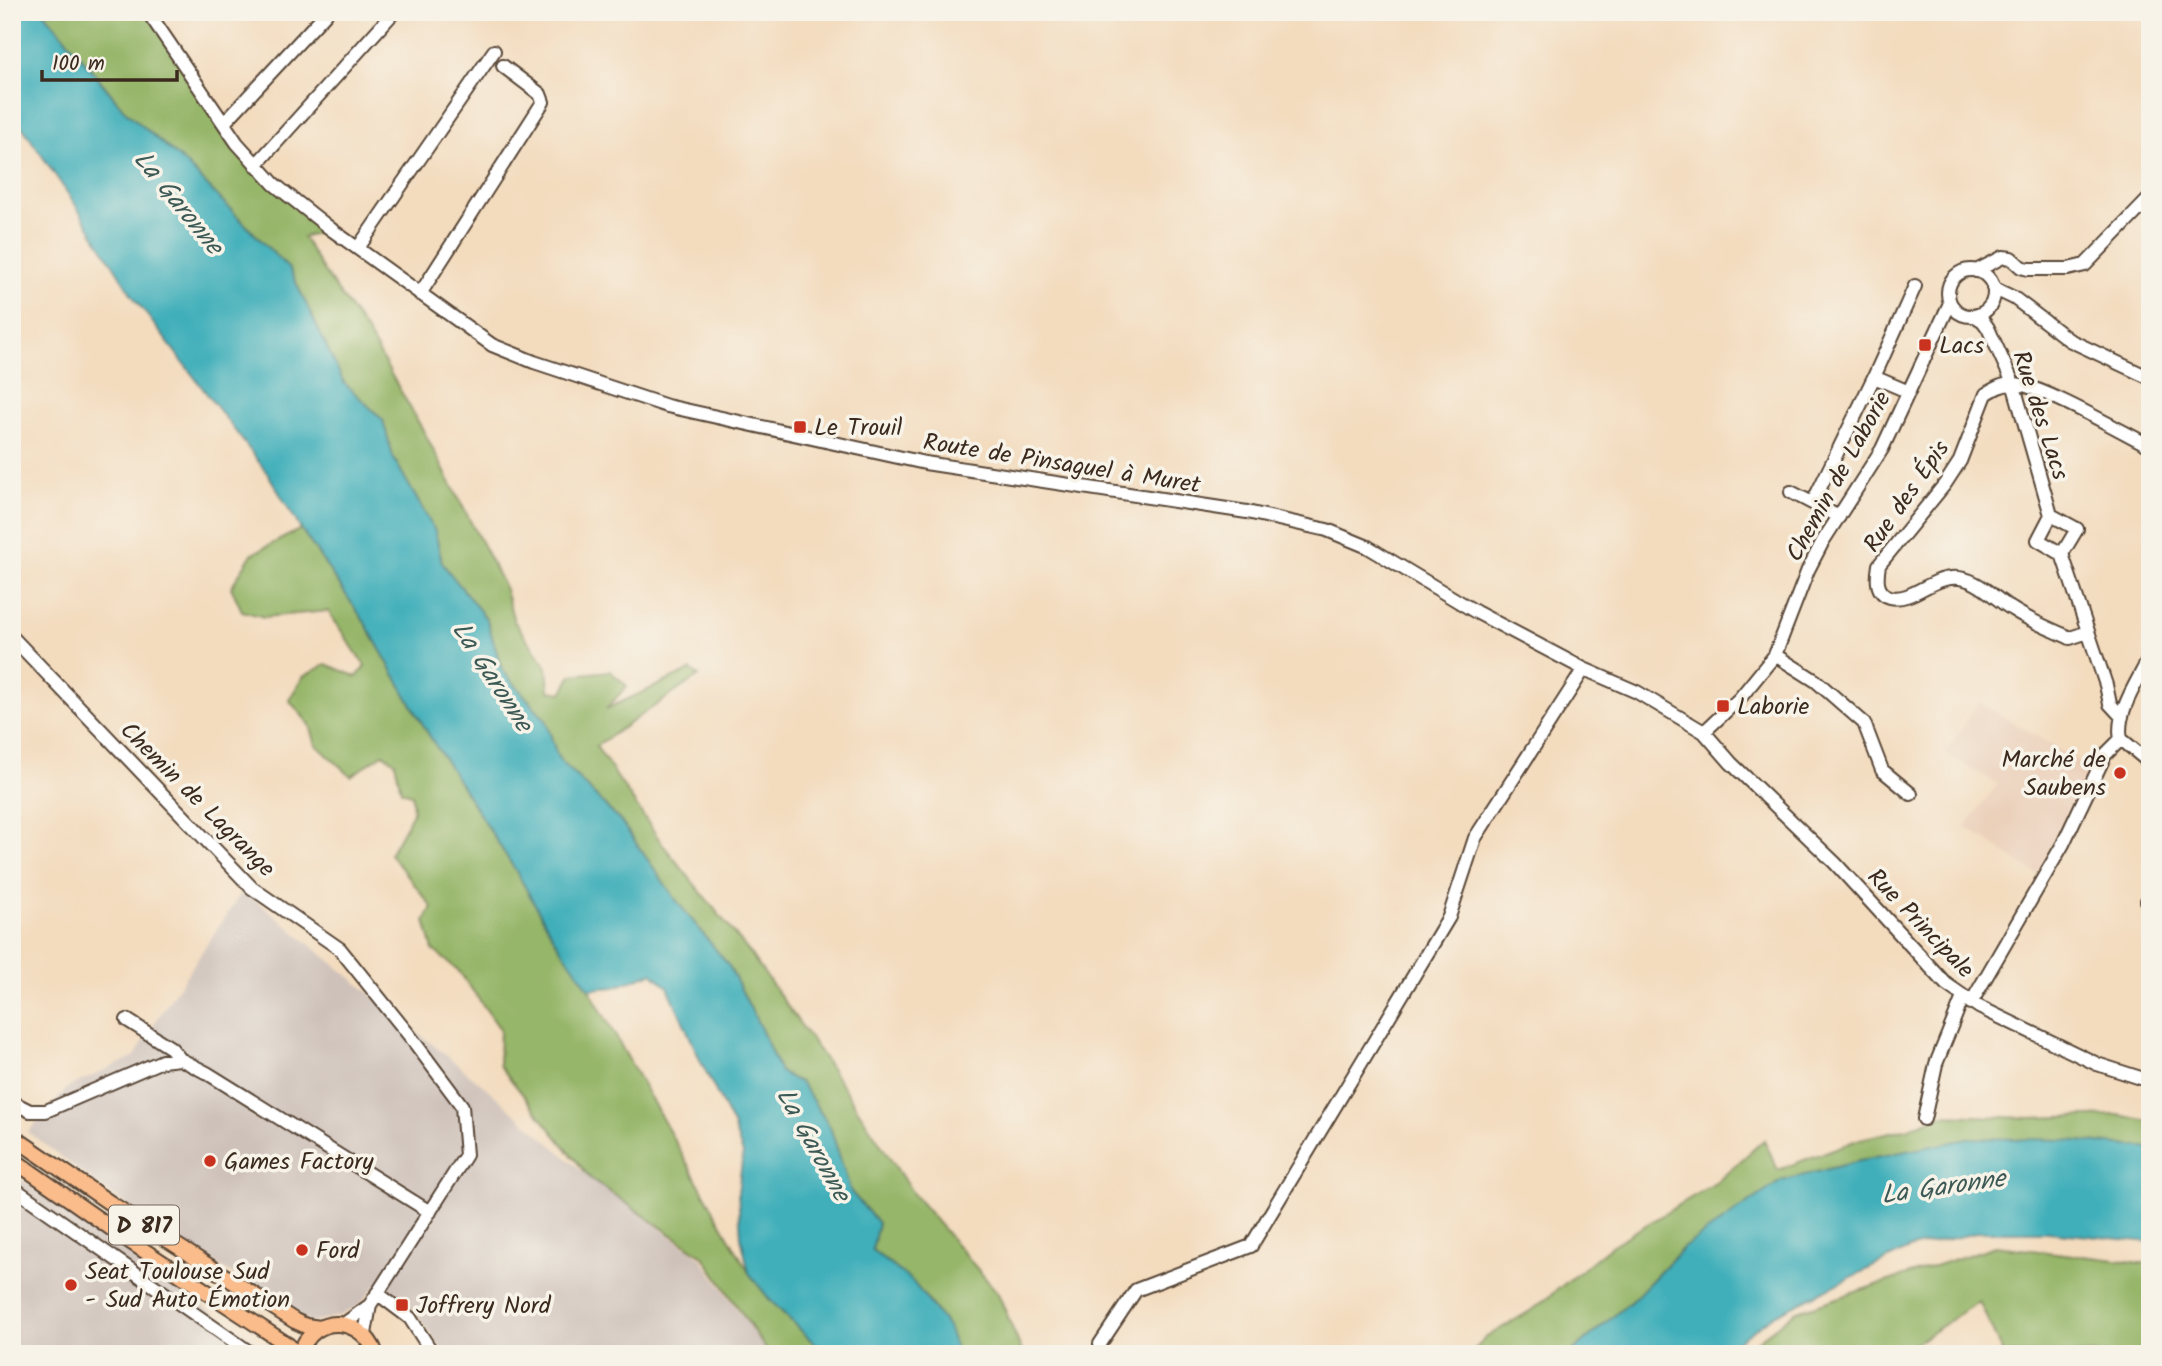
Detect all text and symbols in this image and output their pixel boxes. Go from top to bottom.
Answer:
scale bar [42,38,177,82]
text: 100 m [52,48,105,81]
water label: La Garonne [122,142,234,267]
place label: Lacs [1939,327,1984,366]
marker: Lacs [1917,337,1933,353]
street label: Rue des Lacs [2000,346,2079,485]
street label: Chemin de Laborie [1776,384,1903,569]
place label: Le Trouil [814,409,902,448]
marker: Le Trouil [792,419,808,435]
street label: Route de Pinsaguel à Muret [920,423,1204,506]
street label: Rue des Épis [1854,432,1961,561]
water label: La Garonne [440,613,544,743]
place label: Laborie [1737,688,1809,727]
marker: Laborie [1715,698,1731,714]
street label: Chemin de Lagrange [110,713,284,887]
place label: Marché de Saubens [2001,741,2106,808]
marker: Marché de Saubens [2112,765,2128,781]
street label: Rue Principale [1857,860,1983,989]
water label: La Garonne [764,1080,862,1212]
place label: Games Factory [224,1143,374,1182]
marker: Games Factory [202,1153,218,1169]
water label: La Garonne [1879,1158,2010,1217]
road number: D 817 [109,1206,179,1244]
place label: Ford [316,1232,360,1271]
marker: Ford [294,1242,310,1258]
place label: Seat Toulouse Sud - Sud Auto Émotion [85,1253,290,1320]
marker: Seat Toulouse Sud - Sud Auto Émotion [63,1277,79,1293]
place label: Joffrery Nord [416,1287,552,1326]
marker: Joffrery Nord [394,1297,410,1313]

